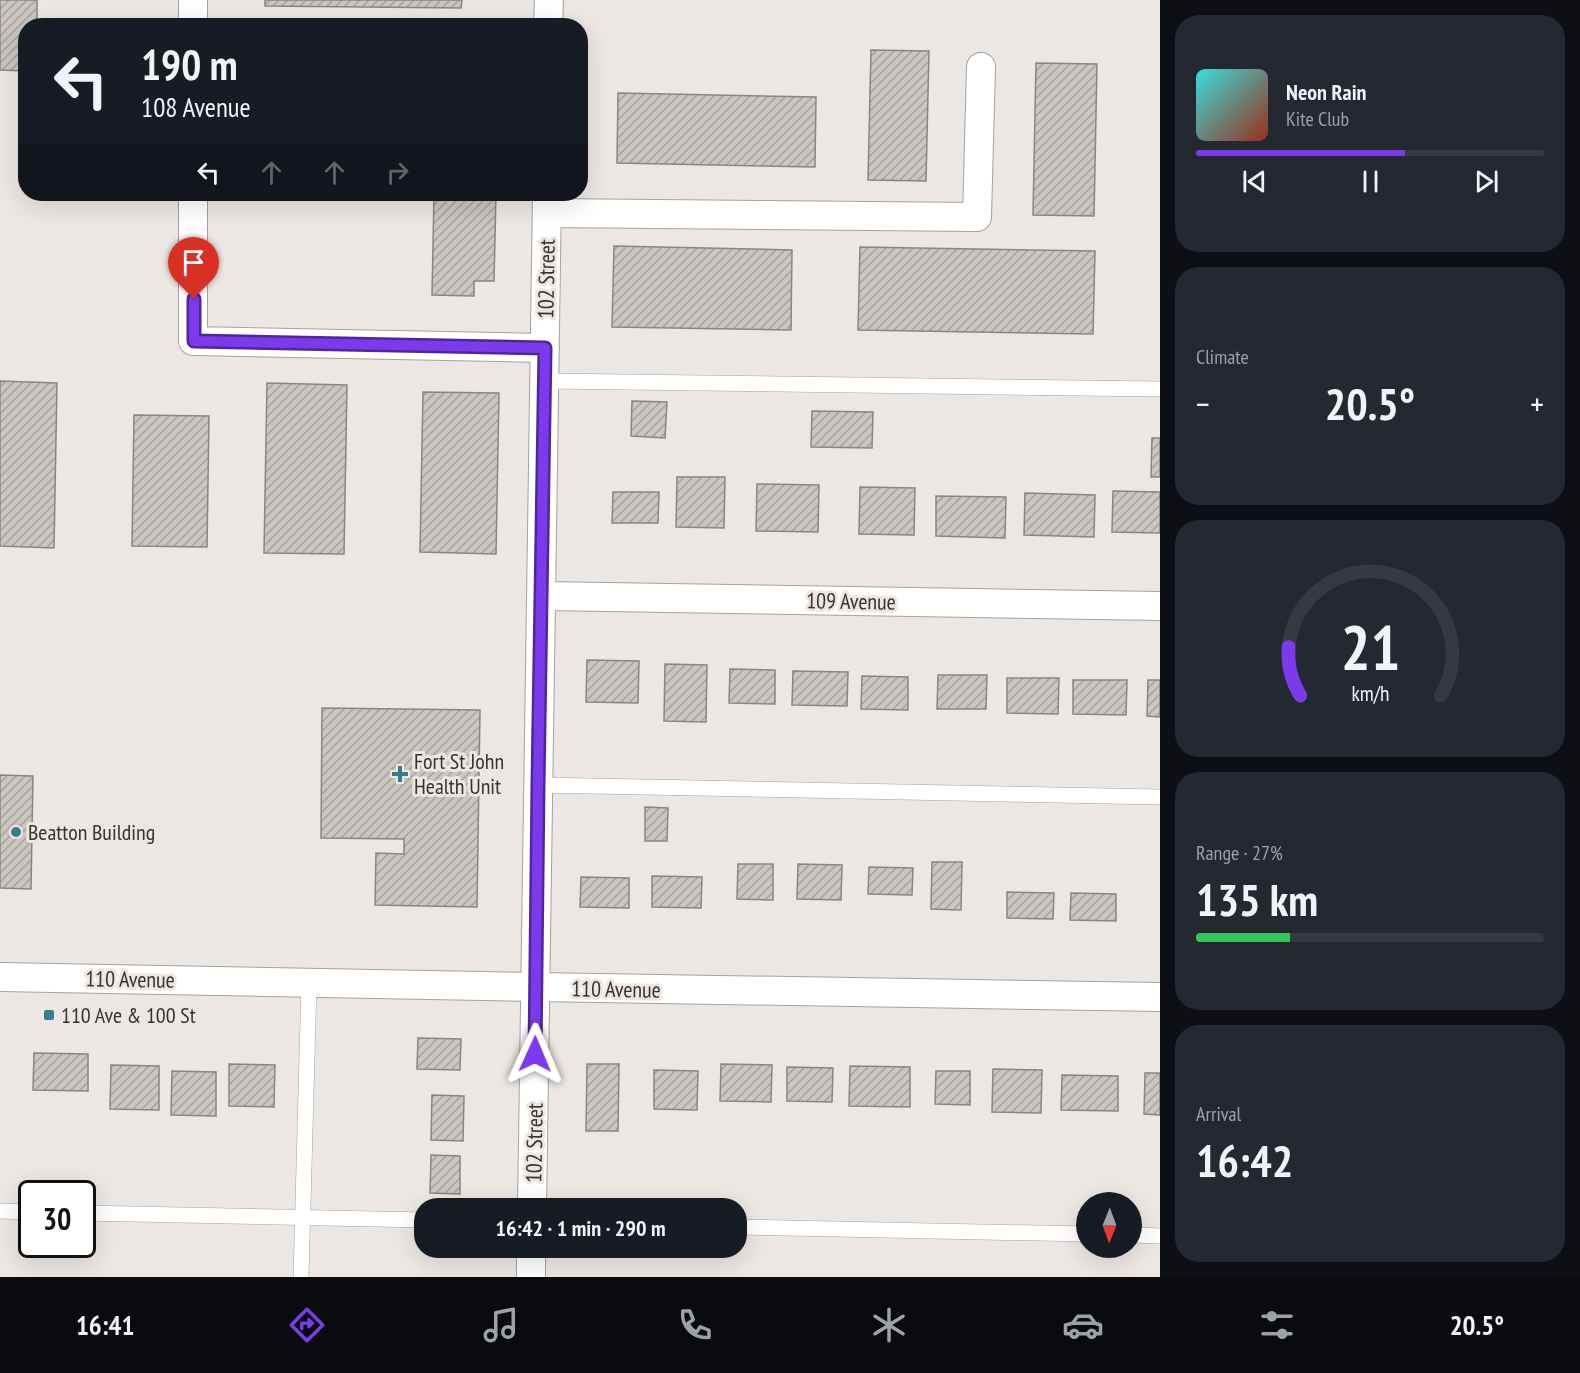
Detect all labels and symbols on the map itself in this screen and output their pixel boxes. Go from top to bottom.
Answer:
pin [168,237,219,299]
street label: 102 Street [531,239,561,319]
street label: 109 Avenue [806,586,896,616]
place label: Fort St John Health Unit [414,747,504,800]
marker: Fort St John Health Unit [391,765,409,783]
place label: Beatton Building [28,818,155,846]
marker: Beatton Building [9,825,23,839]
street label: 110 Avenue [85,964,175,994]
street label: 110 Avenue [571,974,661,1004]
place label: 110 Ave & 100 St [61,1001,196,1029]
marker: 110 Ave & 100 St [42,1008,56,1022]
position arrow [503,1022,567,1086]
street label: 102 Street [519,1103,549,1183]
speed limit sign: 30 [18,1180,96,1258]
north arrow [1076,1192,1142,1258]

